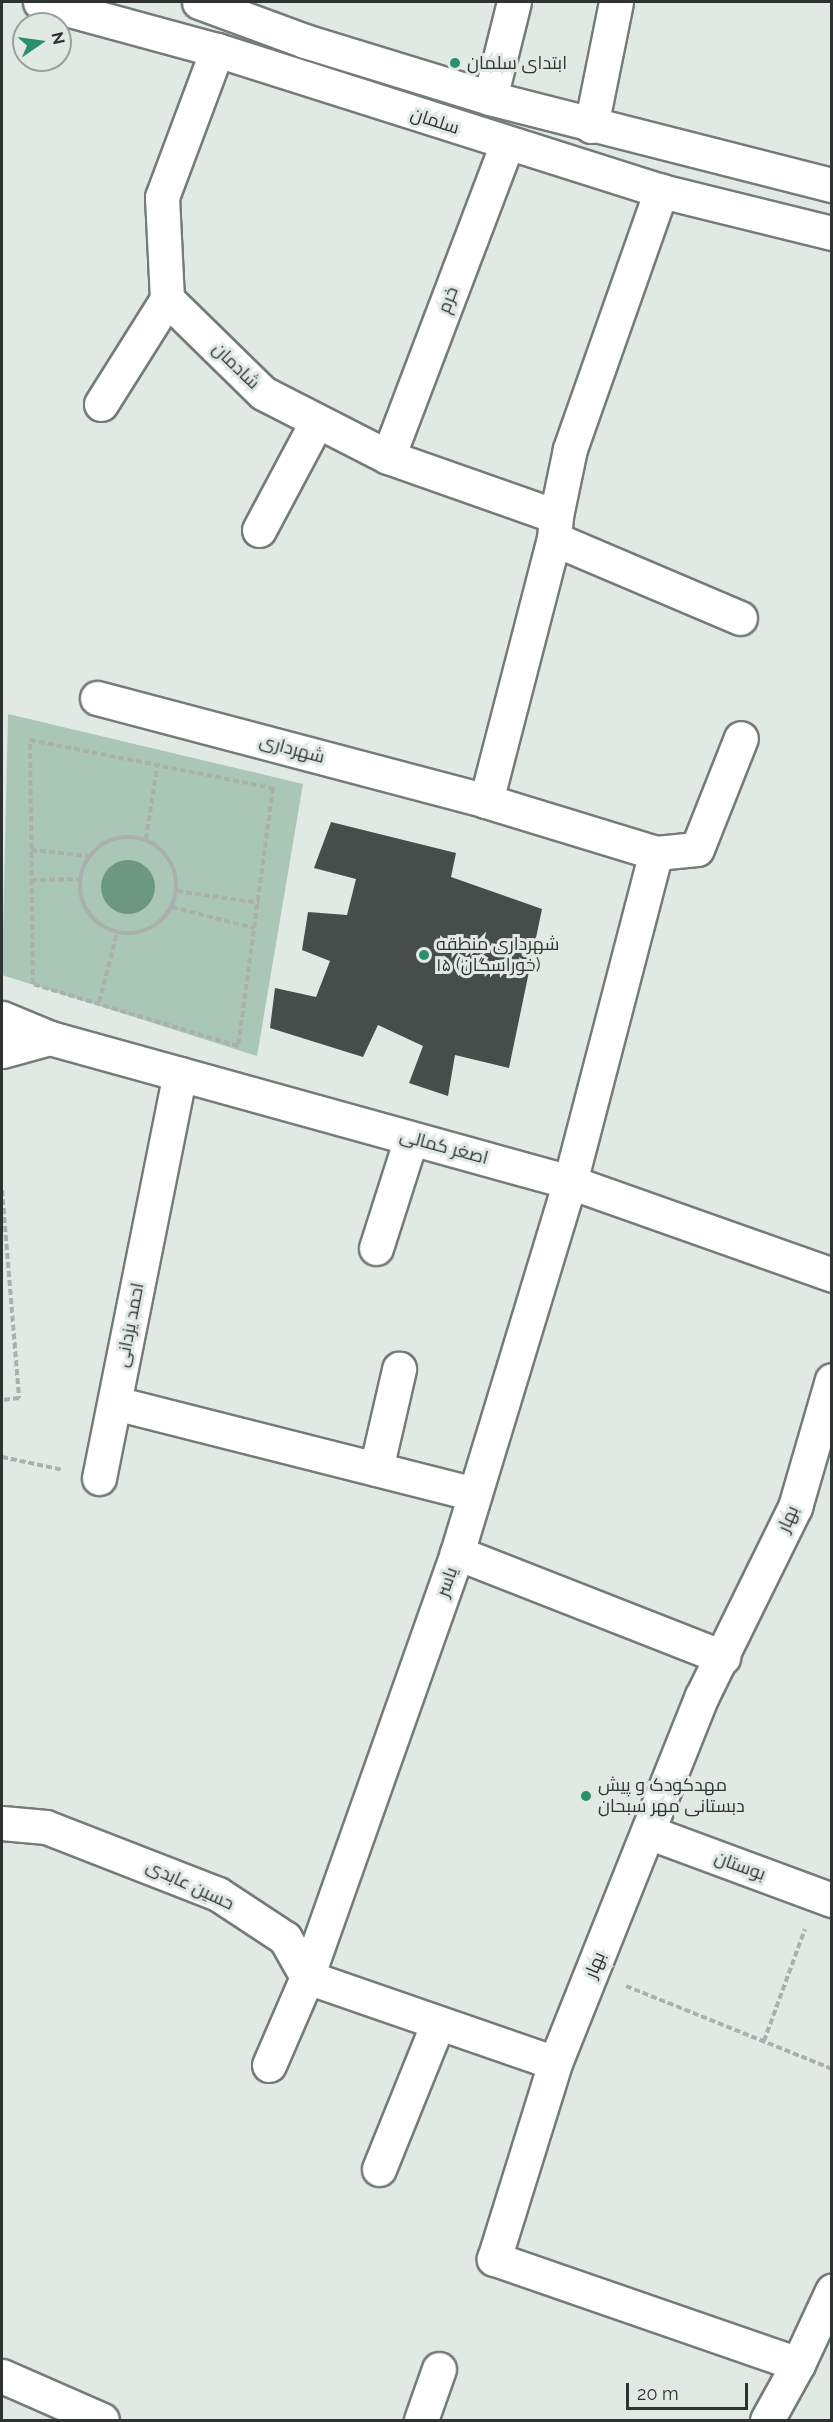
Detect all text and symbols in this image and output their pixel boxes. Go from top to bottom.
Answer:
north arrow [12,12,72,72]
text: N [47,30,69,46]
place label: ابتدای سلمان [467,52,567,74]
marker: ابتدای سلمان [448,56,462,70]
street label: سلمان [408,103,462,139]
street label: خرم [433,284,463,316]
street label: شادمان [208,338,264,394]
street label: شهرداری [257,730,327,768]
place label: شهرداری منطقه ۱۵ (خوراسگان) [436,934,559,976]
marker: شهرداری منطقه ۱۵ (خوراسگان) [417,948,431,962]
street label: اصغر کمالی [397,1125,491,1169]
street label: احمد یزدانی [111,1281,149,1369]
street label: بهار [773,1502,803,1536]
street label: یاسر [432,1564,462,1600]
place label: مهدکودک و پیش دبستانی مهر سبحان [598,1775,745,1818]
marker: مهدکودک و پیش دبستانی مهر سبحان [579,1789,593,1803]
street label: بوستان [712,1847,768,1885]
street label: حسین عابدی [143,1855,237,1915]
street label: بهار [580,1949,610,1981]
scale bar [629,2371,750,2409]
text: 20 m [637,2383,679,2404]

